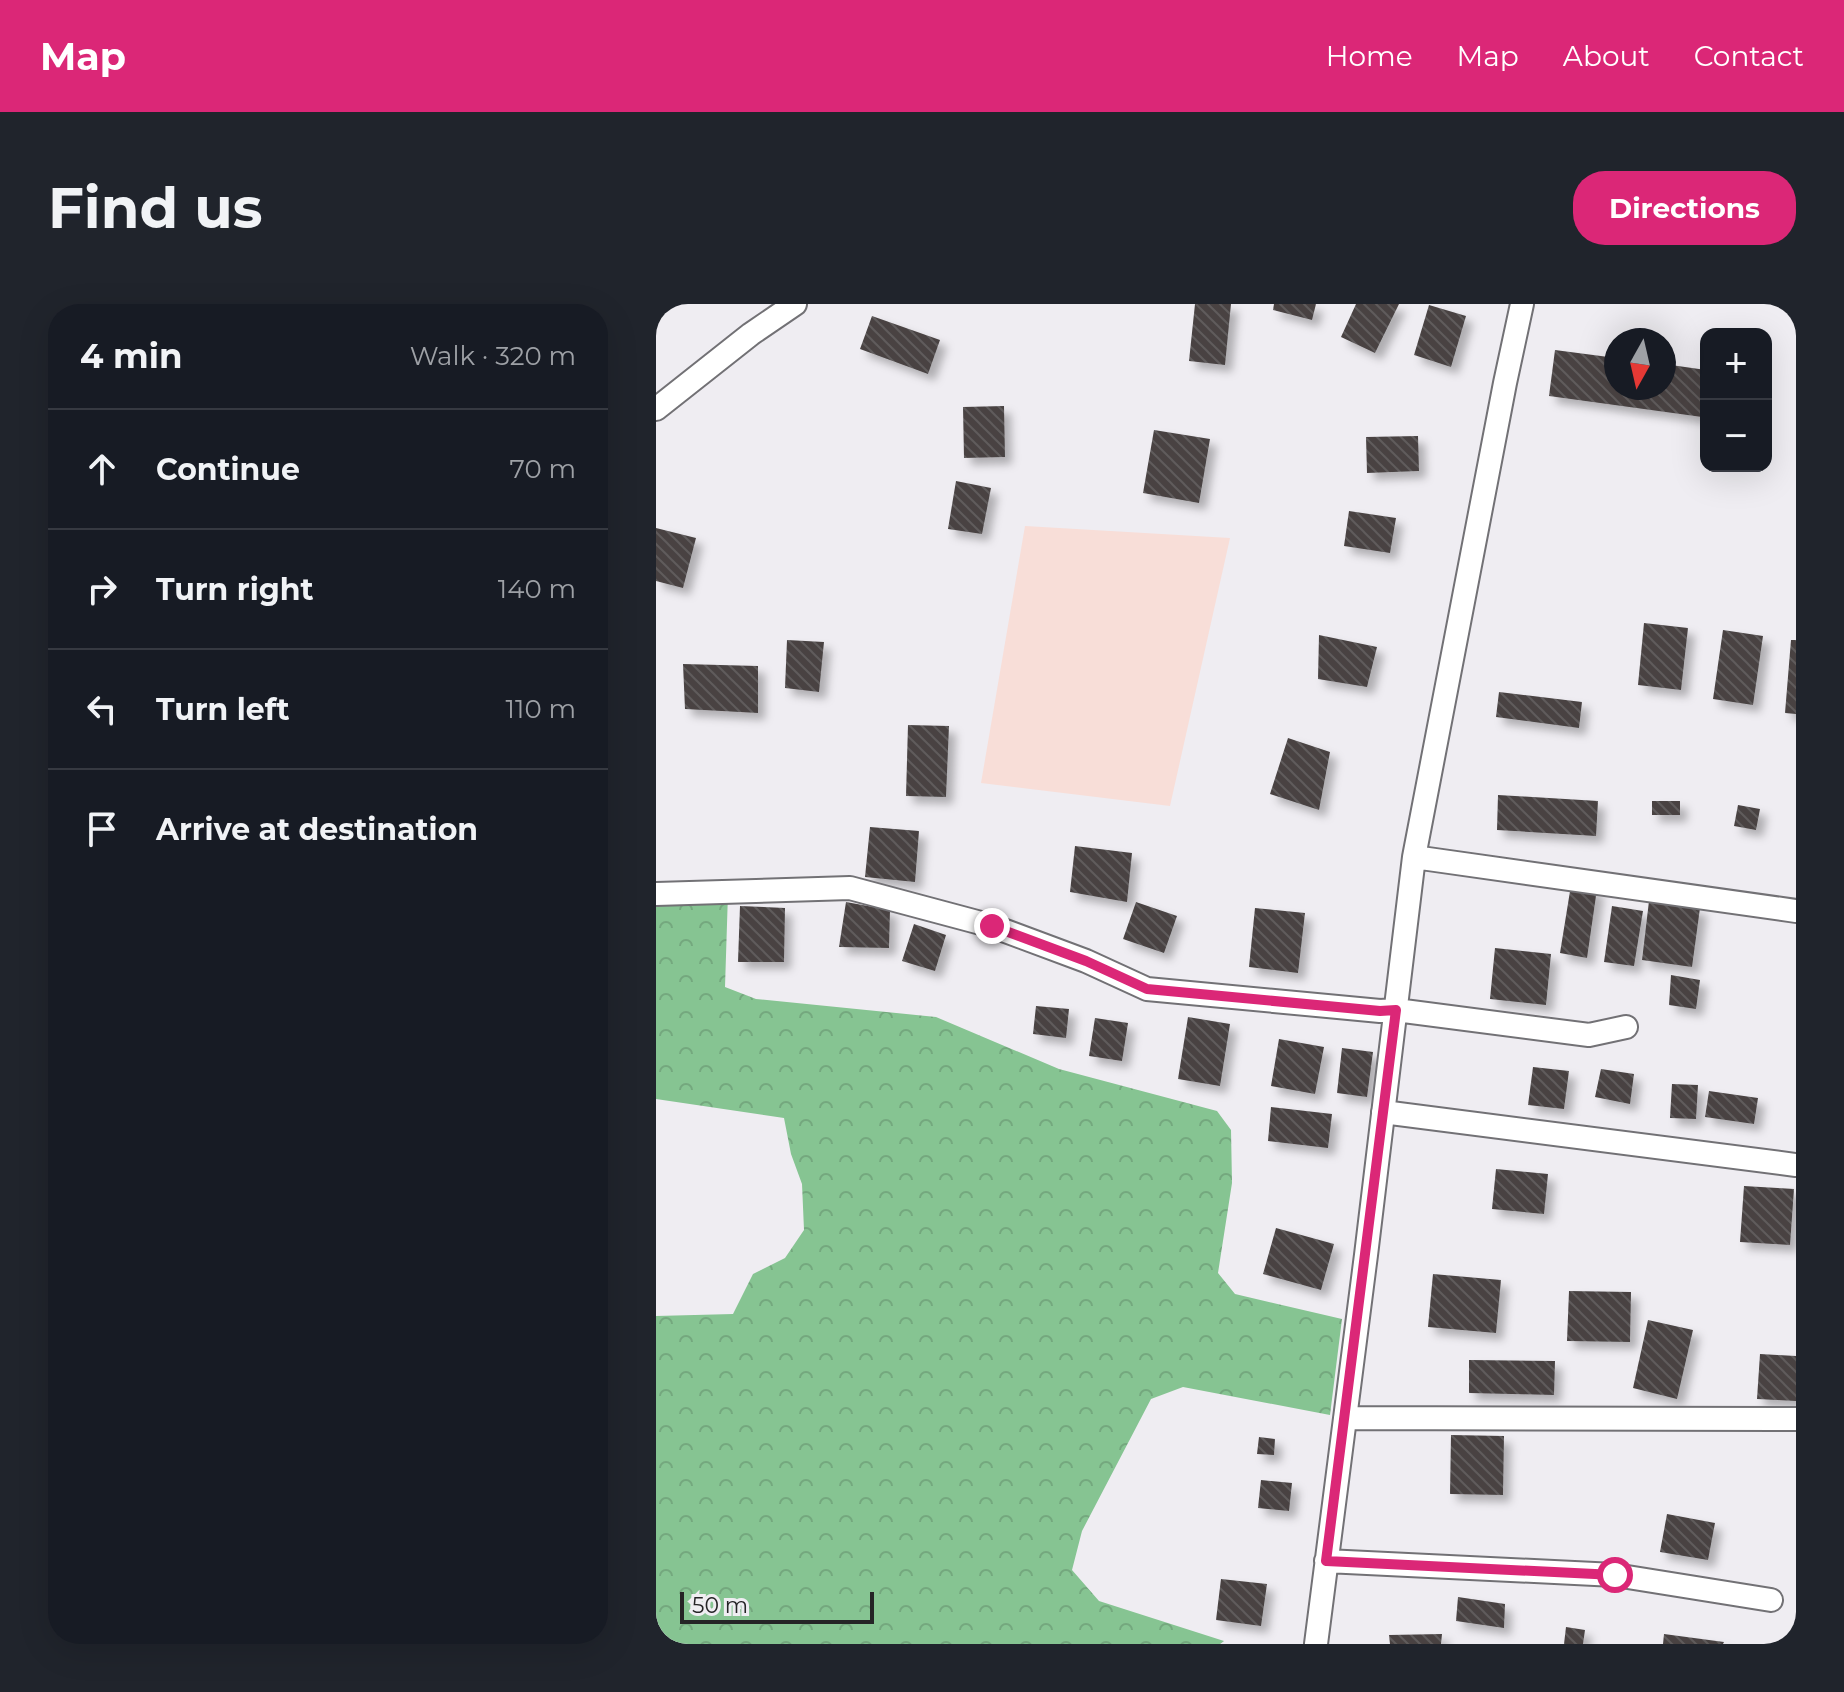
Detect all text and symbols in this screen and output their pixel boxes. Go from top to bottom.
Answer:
text: Map [40,33,126,80]
text: Home [1326,39,1413,73]
text: Map [1457,39,1519,73]
text: About [1563,39,1650,73]
text: Contact [1694,39,1804,73]
button: Directions [1573,171,1796,245]
text: Find us [48,174,262,242]
north arrow [1604,328,1676,400]
map controls [1700,328,1772,472]
button: + [1700,328,1772,400]
text: 4 min [80,335,182,377]
text: Walk · 320 m [410,340,576,372]
button: − [1700,400,1772,472]
icon: ahead [80,447,124,491]
text: Continue [156,451,300,488]
text: 70 m [510,453,576,485]
icon: right [80,567,124,611]
text: Turn right [156,571,313,608]
text: 140 m [498,573,576,605]
icon: left [80,687,124,731]
text: Turn left [156,691,289,728]
text: 110 m [506,693,576,725]
icon: arrive [80,807,124,851]
text: Arrive at destination [156,811,478,848]
route end [974,908,1010,944]
route start [1597,1557,1633,1593]
scale bar [680,1588,874,1624]
text: 50 m [692,1592,748,1619]

